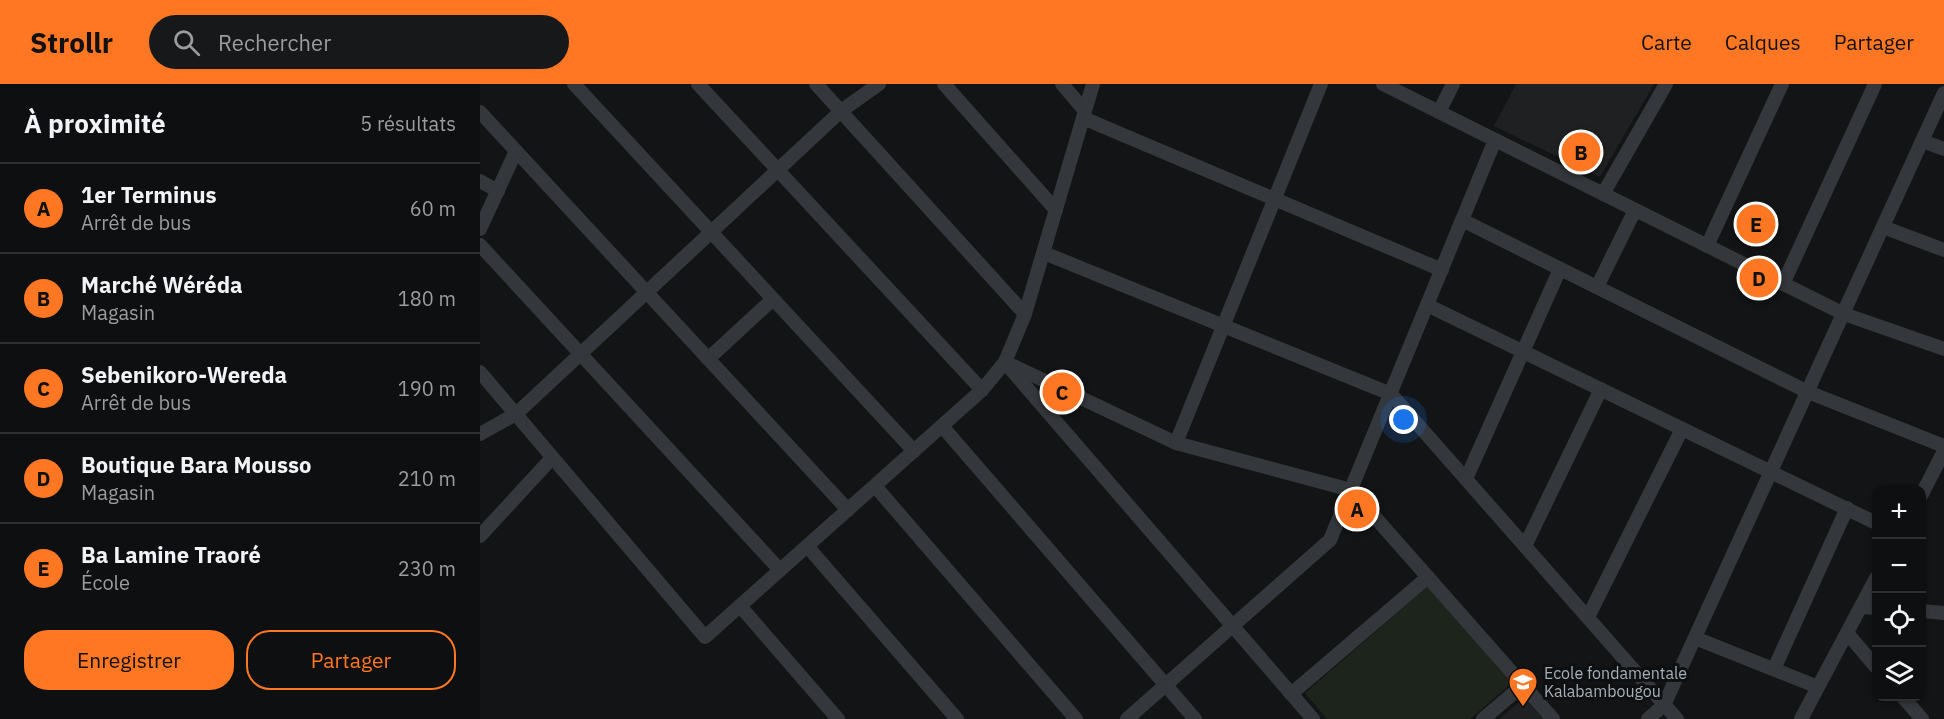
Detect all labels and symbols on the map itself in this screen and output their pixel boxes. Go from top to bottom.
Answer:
pin: B [1562,130,1600,174]
pin: E [1736,202,1776,246]
pin: D [1740,256,1778,300]
pin: C [1042,370,1082,414]
your location [1389,405,1418,434]
pin: A [1338,486,1376,532]
place label: Ecole fondamentale Kalabambougou [1544,663,1687,701]
school or university icon: Ecole fondamentale Kalabambougou [1507,666,1539,708]

